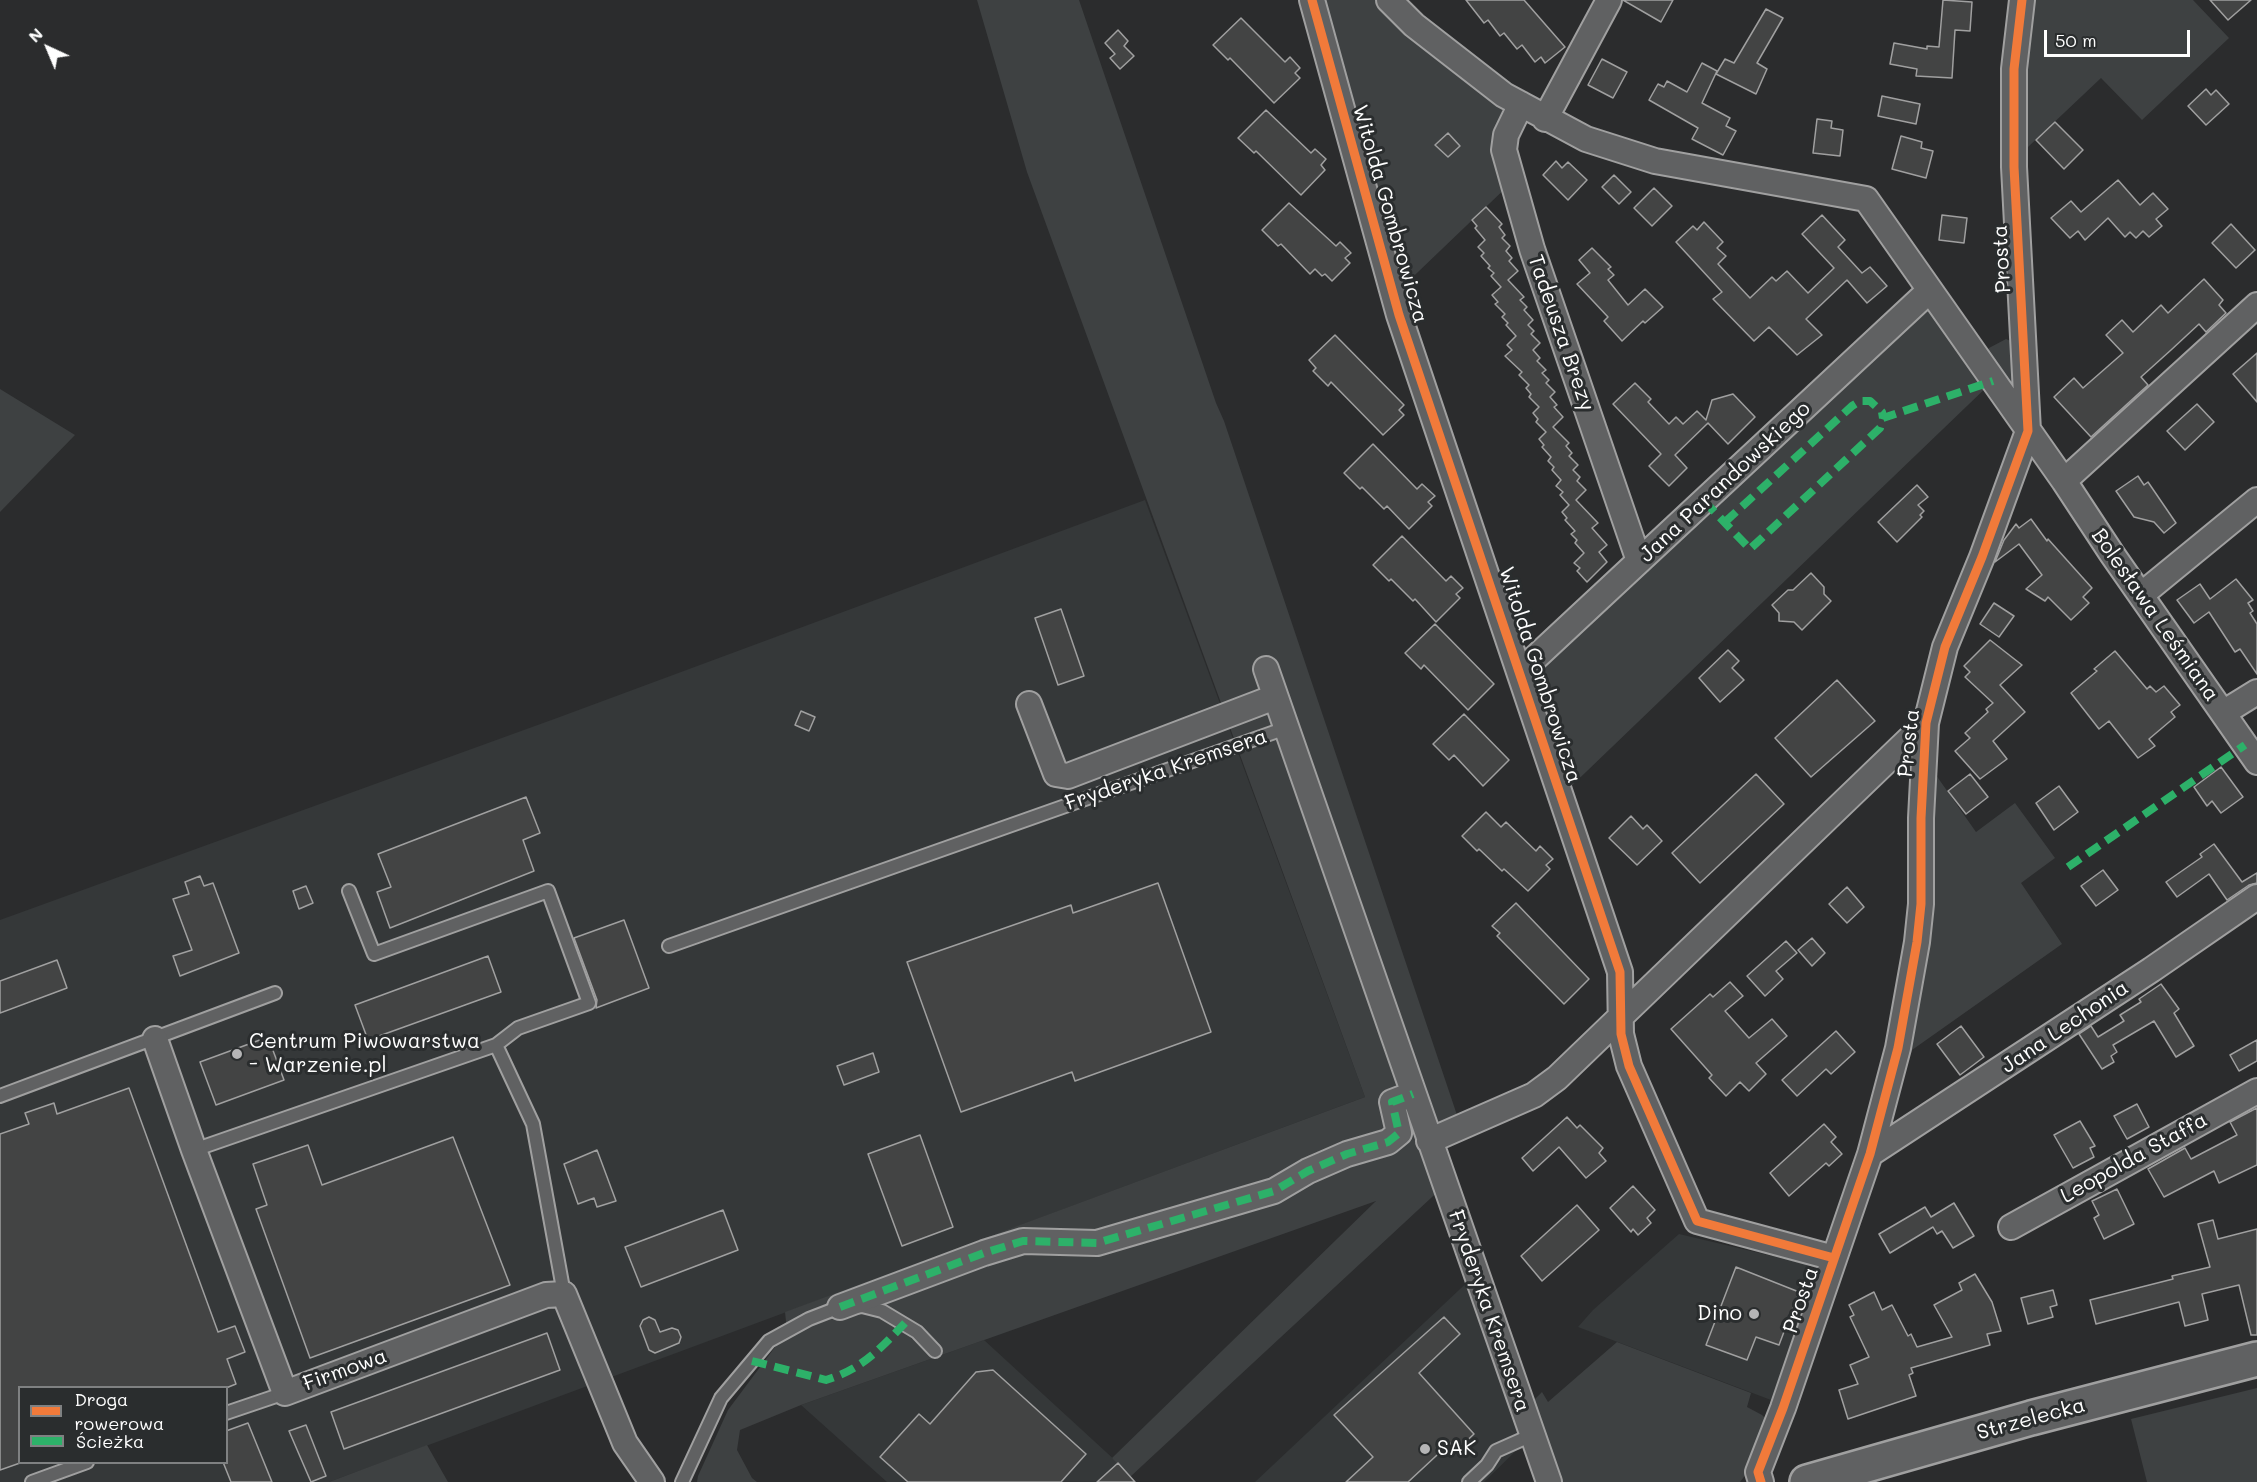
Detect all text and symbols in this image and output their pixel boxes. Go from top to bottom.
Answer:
north arrow [18,18,78,78]
scale bar [2047,18,2192,56]
text: N [23,23,47,46]
text: 50 m [2055,28,2097,52]
street label: Witolda Gombrowicza [1347,102,1433,326]
street label: Prosta [1988,224,2016,294]
street label: Tadeusza Brezy [1522,252,1600,414]
street label: Jana Parandowskiego [1634,396,1816,568]
street label: Bolesława Leśmiana [2086,524,2224,706]
street label: Witolda Gombrowicza [1493,564,1587,786]
street label: Prosta [1893,708,1925,778]
street label: Fryderyka Kremsera [1062,724,1270,816]
street label: Jana Lechonia [1997,975,2133,1079]
place label: Centrum Piwowarstwa - Warzenie.pl [249,1029,480,1079]
marker: Centrum Piwowarstwa - Warzenie.pl [230,1047,244,1061]
street label: Leopolda Staffa [2056,1107,2212,1209]
street label: Fryderyka Kremsera [1443,1207,1535,1415]
street label: Prosta [1778,1264,1824,1336]
place label: Dino [1697,1301,1742,1327]
marker: Dino [1747,1307,1761,1321]
street label: Firmowa [300,1343,390,1397]
legend [18,1386,228,1464]
text: Droga rowerowa [74,1387,164,1435]
street label: Strzelecka [1974,1392,2088,1446]
text: Ścieżka [76,1429,144,1453]
place label: SAK [1437,1436,1476,1462]
marker: SAK [1418,1442,1432,1456]

